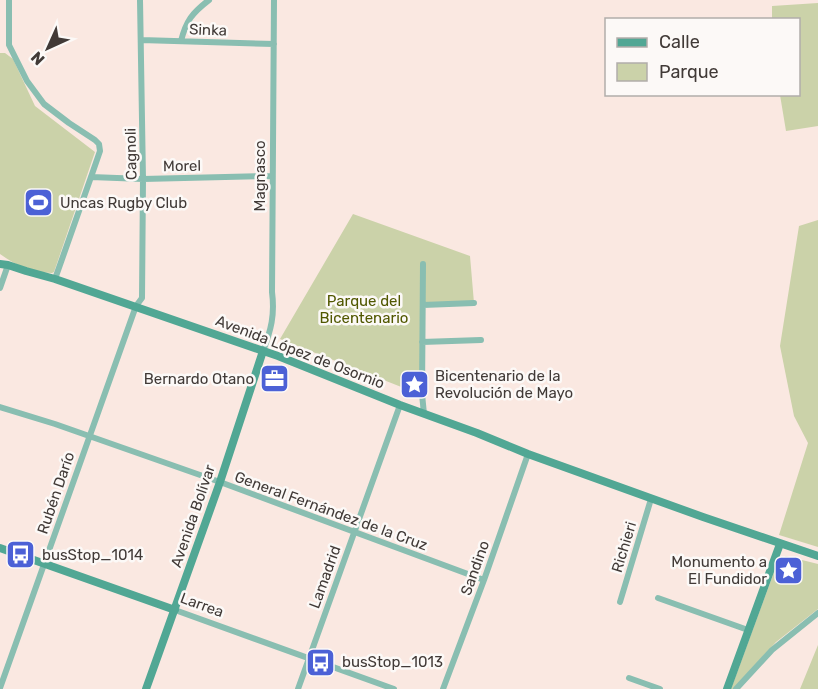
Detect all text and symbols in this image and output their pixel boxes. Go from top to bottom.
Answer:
north arrow [18,18,78,78]
legend [605,18,800,96]
street label: Sinka [189,20,227,40]
text: Calle [659,31,700,53]
text: N [27,47,49,69]
text: Parque [659,61,719,83]
street label: Cagnoli [122,128,140,180]
street label: Magnasco [251,140,269,212]
street label: Morel [163,157,201,175]
sports icon: Uncas Rugby Club [23,187,55,219]
place label: Uncas Rugby Club [60,194,187,212]
park label: Parque del Bicentenario [320,292,408,327]
street label: Avenida López de Osornio [213,311,387,393]
office icon: Bernardo Otano [259,363,291,395]
place label: Bicentenario de la Revolución de Mayo [435,367,573,402]
place icon: Bicentenario de la Revolución de Mayo [398,369,430,401]
place label: Bernardo Otano [144,370,254,388]
street label: Rubén Darío [34,450,78,536]
street label: Avenida Bolívar [167,462,219,570]
street label: General Fernández de la Cruz [232,468,430,554]
street label: Richieri [608,519,640,575]
street label: Sandino [457,538,493,598]
bus stop icon: busStop_1014 [5,539,37,571]
street label: Lamadrid [305,543,345,611]
place label: busStop_1014 [42,546,143,564]
place label: Monumento a El Fundidor [671,553,767,588]
place icon: Monumento a El Fundidor [772,555,804,587]
street label: Larrea [178,589,226,621]
bus stop icon: busStop_1013 [305,646,337,678]
place label: busStop_1013 [342,653,443,671]

